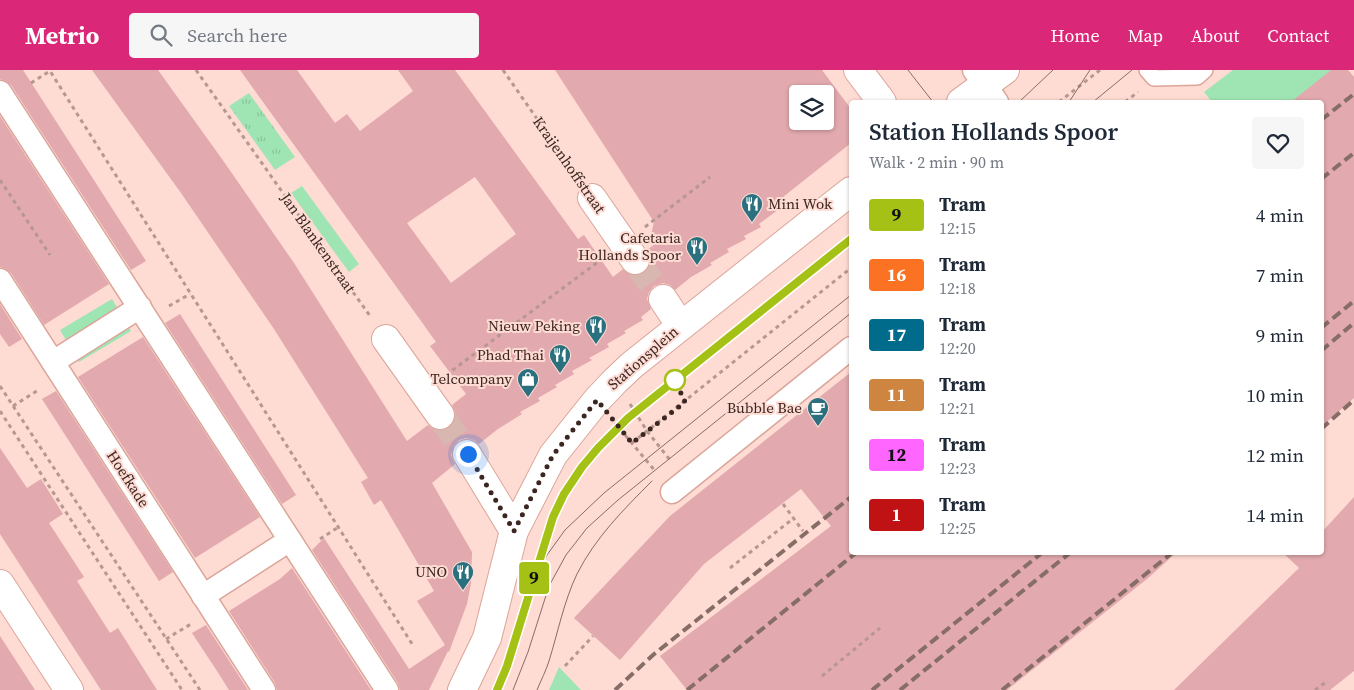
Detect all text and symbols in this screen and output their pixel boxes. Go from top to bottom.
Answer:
search box [129,13,479,58]
text: Metrio [25,19,99,52]
icon: search [147,21,175,49]
text: Search here [187,22,287,48]
text: Home [1051,23,1100,48]
text: Map [1128,23,1163,48]
text: About [1191,23,1239,48]
text: Contact [1267,23,1329,48]
map controls [789,85,834,130]
button: layers [789,85,834,130]
street label: Kraijenhoffstraat [528,112,611,218]
text: Station Hollands Spoor [869,115,1118,148]
button: heart [1252,117,1304,169]
text: Walk · 2 min · 90 m [869,151,1004,173]
street label: Jan Blankenstraat [275,188,361,297]
text: Tram [939,191,986,217]
restaurant icon: Mini Wok [740,192,764,223]
place label: Mini Wok [768,193,833,214]
text: 9 [892,202,901,227]
text: 4 min [1256,202,1304,228]
text: 12:15 [939,217,976,239]
place label: Cafetaria Hollands Spoor [578,227,682,265]
restaurant icon: Cafetaria Hollands Spoor [685,235,709,266]
text: Tram [939,251,986,277]
text: 16 [887,262,906,287]
text: 7 min [1256,262,1304,288]
text: 12:18 [939,277,976,299]
text: Tram [939,311,986,337]
restaurant icon: Nieuw Peking [584,314,608,345]
place label: Nieuw Peking [488,315,580,336]
street label: Stationsplein [603,321,683,394]
text: 17 [887,322,906,347]
text: 9 min [1256,322,1304,348]
text: 12:20 [939,337,976,359]
restaurant icon: Phad Thai [548,343,572,374]
place label: Phad Thai [477,344,544,365]
shop icon: Telcompany [516,367,540,398]
place label: Telcompany [431,368,512,389]
unlabelled marker [664,369,686,391]
text: Tram [939,371,986,397]
text: 11 [887,382,906,407]
text: 10 min [1246,382,1304,408]
cafe icon: Bubble Bae [806,396,830,427]
place label: Bubble Bae [727,397,802,418]
text: 12:21 [939,397,976,419]
text: Tram [939,431,986,457]
your location [456,442,481,467]
text: 12 [887,442,906,467]
text: 12 min [1246,442,1304,468]
street label: Hoefkade [102,446,155,512]
text: 12:23 [939,457,976,479]
text: Tram [939,491,986,517]
text: 1 [892,502,901,527]
text: 14 min [1246,502,1304,528]
text: 12:25 [939,517,976,539]
restaurant icon: UNO [451,560,475,591]
place label: UNO [415,561,447,582]
line badge: 9 [518,562,550,594]
text: 9 [529,565,539,590]

